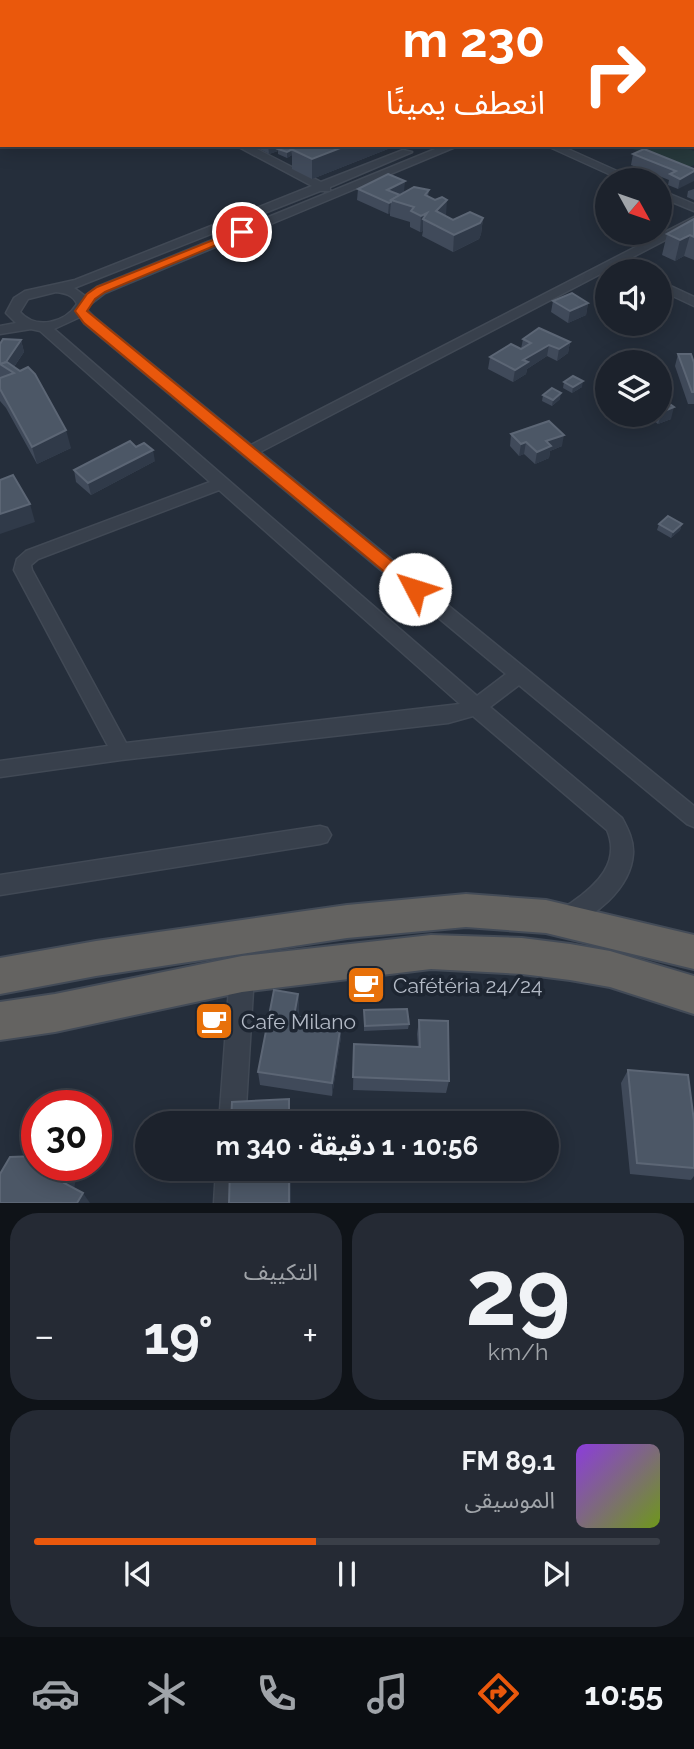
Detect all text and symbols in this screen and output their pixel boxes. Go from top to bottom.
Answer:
text: 230 m [403,11,545,68]
icon: right [569,28,660,119]
text: انعطف يمينًا [386,84,545,121]
north arrow [595,168,672,245]
map controls [595,168,672,427]
pin [212,202,272,262]
icon: arrive [223,213,261,251]
button: sound [595,259,672,336]
button: layers [595,350,672,427]
position arrow [378,552,452,626]
cafe icon: Cafétéria 24/24 [345,964,387,1006]
place label: Cafétéria 24/24 [393,973,543,998]
cafe icon: Cafe Milano [193,1000,235,1042]
place label: Cafe Milano [241,1009,356,1034]
speed limit sign: 30 [21,1090,112,1181]
text: 10:56 · 1 دقيقة · 340 m [216,1131,478,1161]
text: 29 [466,1239,570,1346]
text: التكييف [244,1258,318,1285]
text: 19° [144,1305,213,1366]
text: − [34,1313,54,1358]
text: + [302,1313,318,1358]
text: km/h [488,1338,548,1365]
text: 89.1 FM [462,1446,555,1476]
text: الموسيقى [464,1486,555,1513]
icon: previous [119,1555,157,1593]
icon: pause [328,1555,366,1593]
icon: next [537,1555,575,1593]
icon: car [31,1669,80,1718]
icon: climate [142,1669,191,1718]
icon: phone [252,1669,301,1718]
icon: music [363,1669,412,1718]
icon: directions [474,1669,523,1718]
text: 10:55 [584,1675,663,1712]

